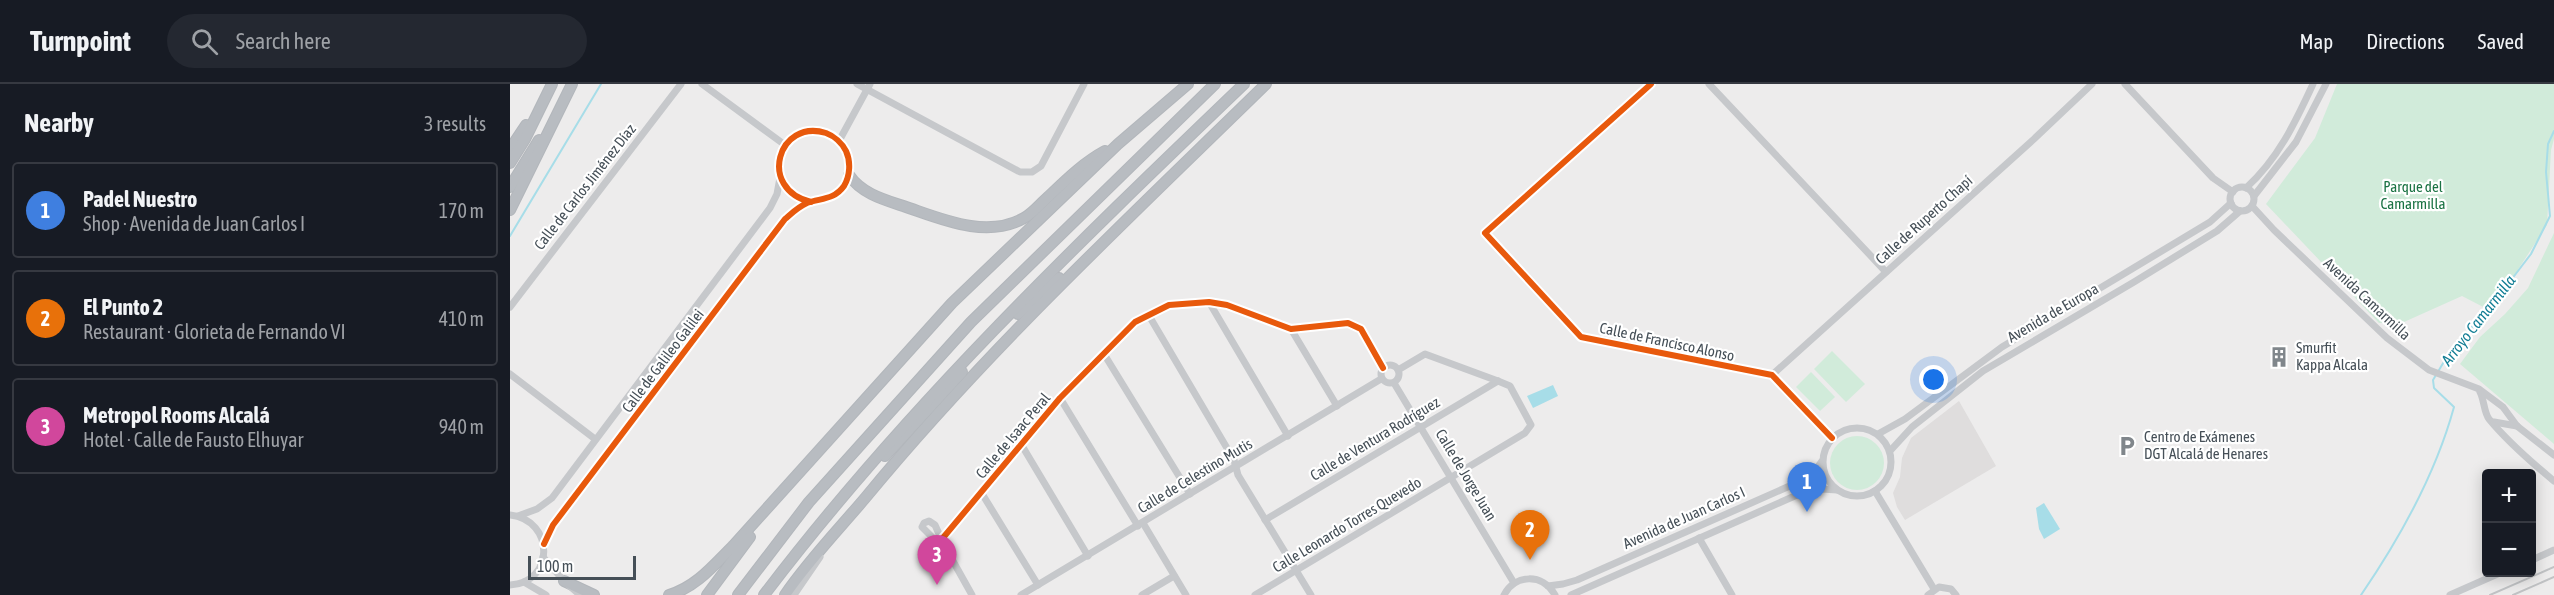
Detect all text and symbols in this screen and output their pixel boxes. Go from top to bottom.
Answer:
search box [167,14,587,68]
text: Turnpoint [30,25,131,57]
icon: search [188,25,221,58]
text: Search here [236,28,331,54]
text: Map [2299,29,2333,53]
text: Directions [2366,29,2445,53]
text: Saved [2478,29,2524,53]
text: Nearby [24,108,94,138]
text: 3 results [424,112,486,135]
street label: Calle de Carlos Jiménez Díaz [530,120,639,253]
street label: Calle de Ruperto Chapí [1872,171,1976,267]
park label: Parque del Camarmilla [2380,178,2446,212]
text: Padel Nuestro [83,186,197,212]
text: 1 [41,199,50,222]
text: 170 m [439,199,484,222]
text: Shop · Avenida de Juan Carlos I [83,212,305,235]
street label: Avenida Camarmilla [2321,254,2414,343]
water label: Arroyo Camarmilla [2437,271,2520,370]
street label: Avenida de Europa [2004,280,2101,345]
text: El Punto 2 [83,294,163,320]
street label: Calle de Galileo Galilei [618,306,707,416]
text: 2 [41,307,50,330]
text: 410 m [439,307,484,330]
street label: Calle de Francisco Alonso [1598,319,1736,364]
text: Restaurant · Glorieta de Fernando VI [83,320,346,343]
place label: Smurfit Kappa Alcala [2296,339,2368,373]
building icon: Smurfit Kappa Alcala [2267,345,2291,369]
your location [1919,365,1948,394]
street label: Calle de Isaac Peral [972,390,1053,482]
street label: Calle de Ventura Rodríguez [1307,393,1443,484]
text: Metropol Rooms Alcalá [83,402,270,428]
text: 3 [41,415,50,438]
text: 940 m [439,415,484,438]
street label: Calle de Jorge Juan [1432,426,1500,523]
text: Hotel · Calle de Fausto Elhuyar [83,428,303,451]
place label: Centro de Exámenes DGT Alcalá de Henares [2144,428,2268,462]
parking icon: Centro de Exámenes DGT Alcalá de Henares [2115,434,2139,458]
street label: Calle de Celestino Mutis [1134,435,1255,516]
pin: 1 [1788,462,1826,512]
map controls [2482,469,2536,577]
button: + [2482,469,2536,523]
street label: Calle Leonardo Torres Quevedo [1269,473,1424,576]
street label: Avenida de Juan Carlos I [1620,483,1747,552]
pin: 2 [1510,510,1550,560]
button: − [2482,523,2536,577]
pin: 3 [918,536,956,585]
scale bar [528,553,636,580]
text: 100 m [537,557,573,575]

